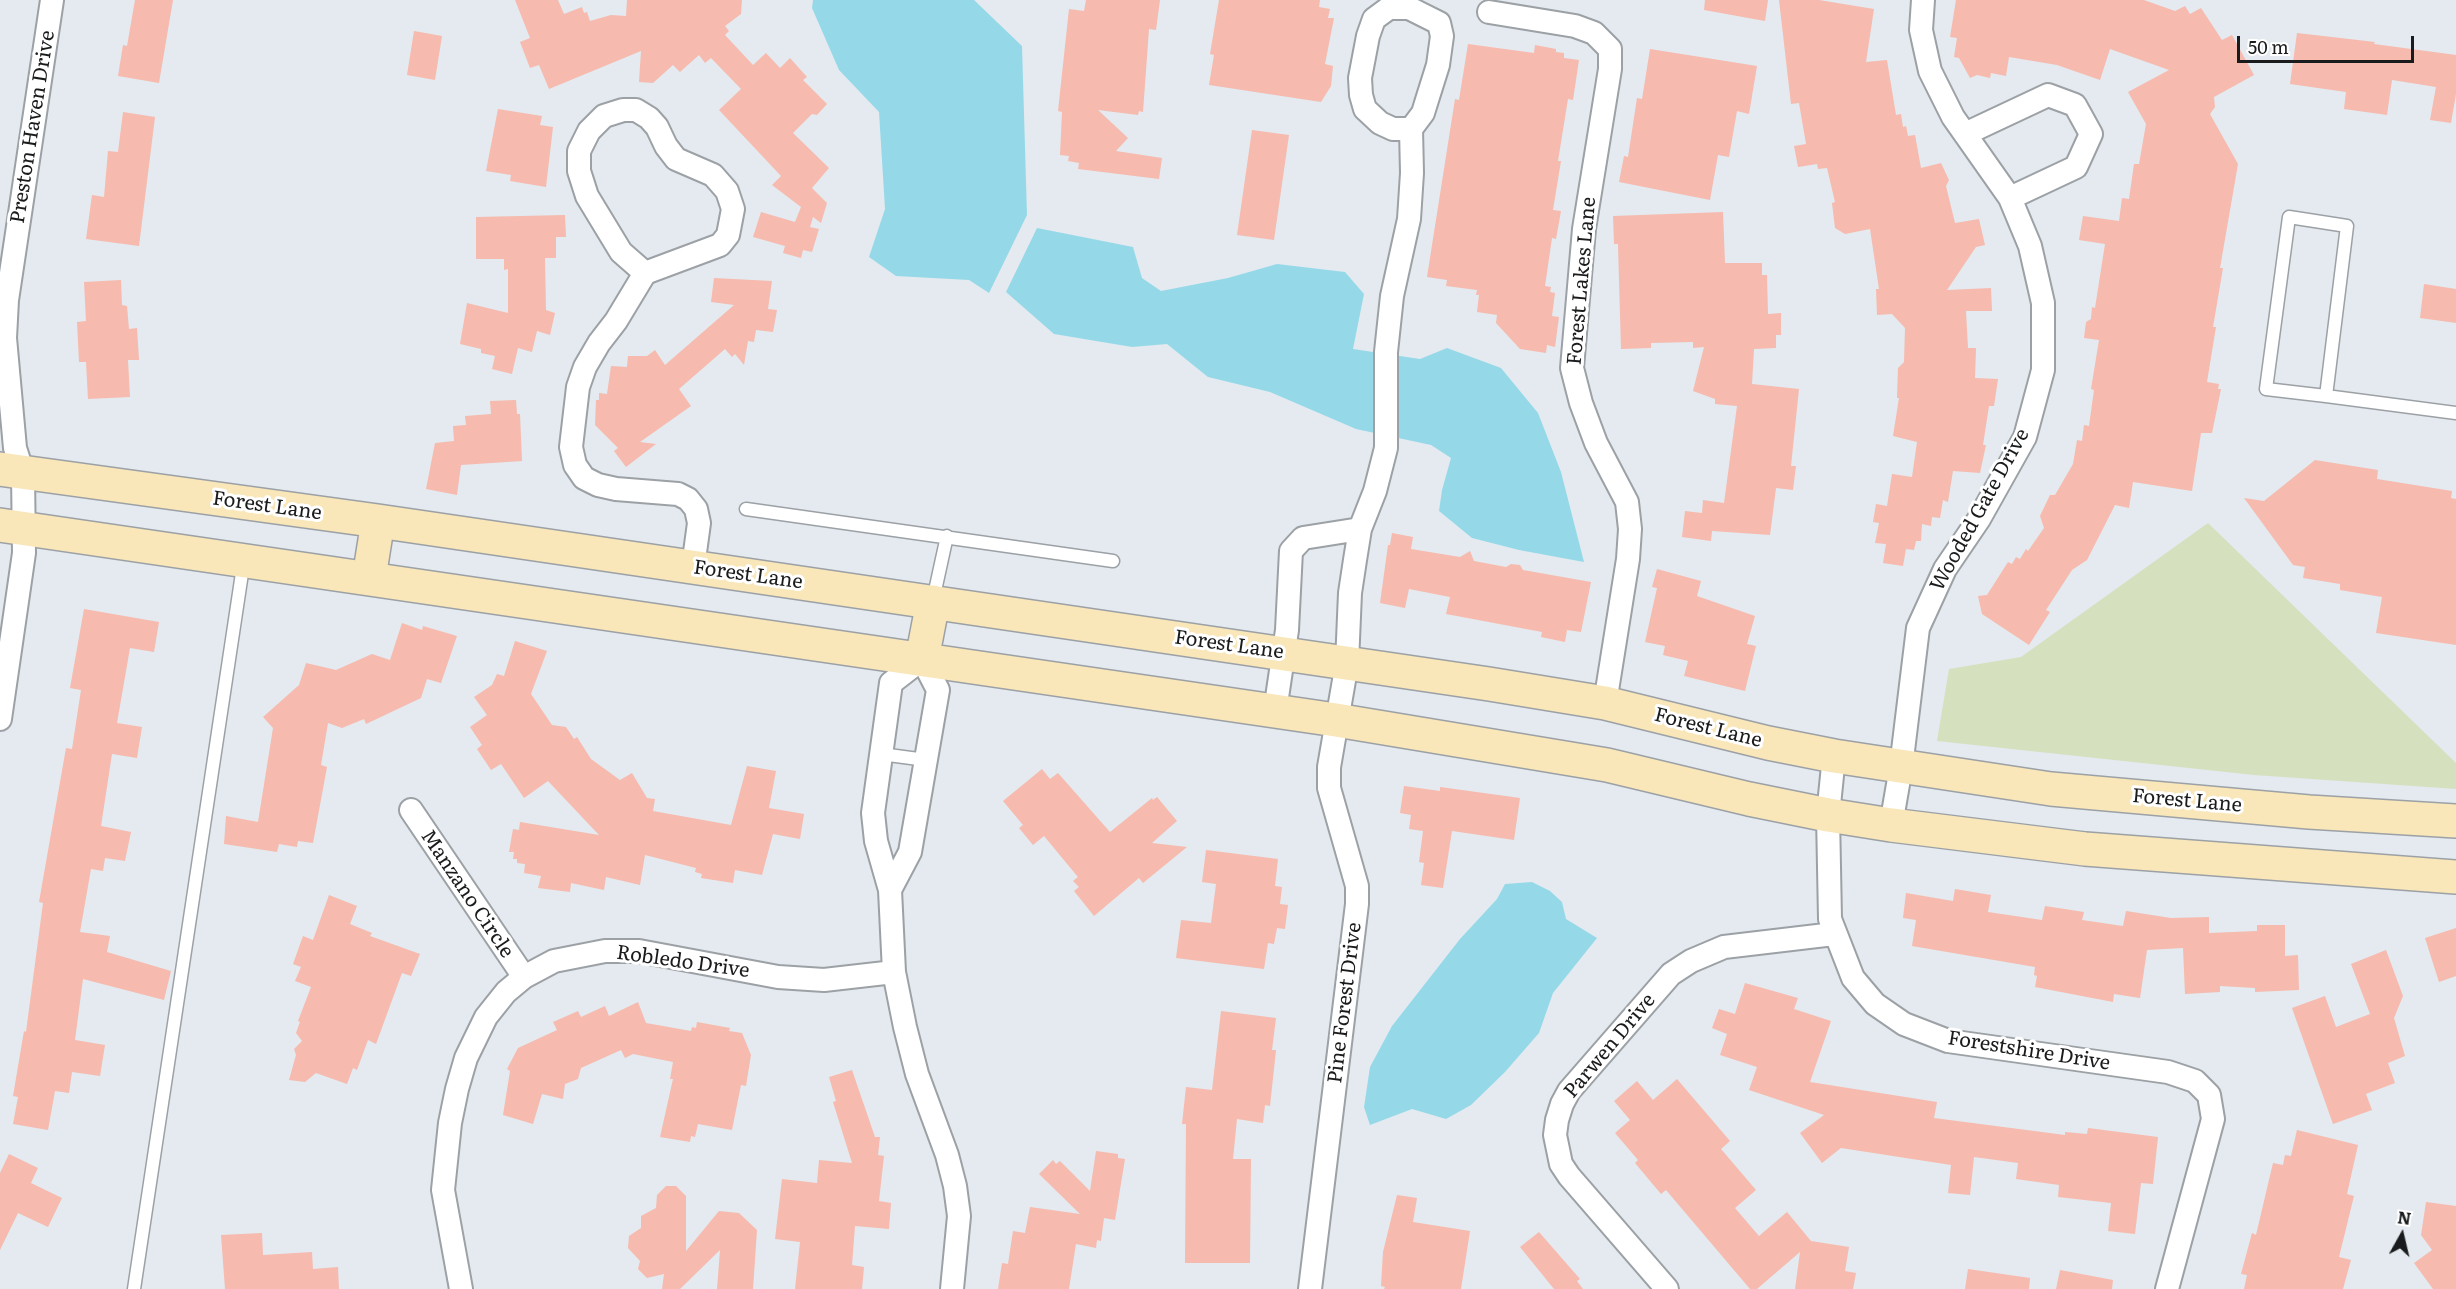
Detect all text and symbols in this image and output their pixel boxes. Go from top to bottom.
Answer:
scale bar [2240,24,2417,62]
street label: Preston Haven Drive [6,29,60,225]
text: 50 m [2248,33,2289,60]
street label: Forest Lakes Lane [1563,196,1601,366]
street label: Wooded Gate Drive [1925,424,2035,596]
street label: Forest Lane [211,486,323,526]
street label: Forest Lane [692,555,804,595]
street label: Forest Lane [1173,625,1285,665]
street label: Forest Lane [1652,703,1764,753]
street label: Forest Lane [2131,784,2243,818]
street label: Manzano Circle [415,825,519,963]
street label: Pine Forest Drive [1323,921,1367,1085]
street label: Robledo Drive [615,941,751,983]
street label: Parwen Drive [1559,989,1661,1103]
street label: Forestshire Drive [1946,1026,2112,1076]
text: N [2396,1204,2413,1230]
north arrow [2372,1205,2432,1265]

